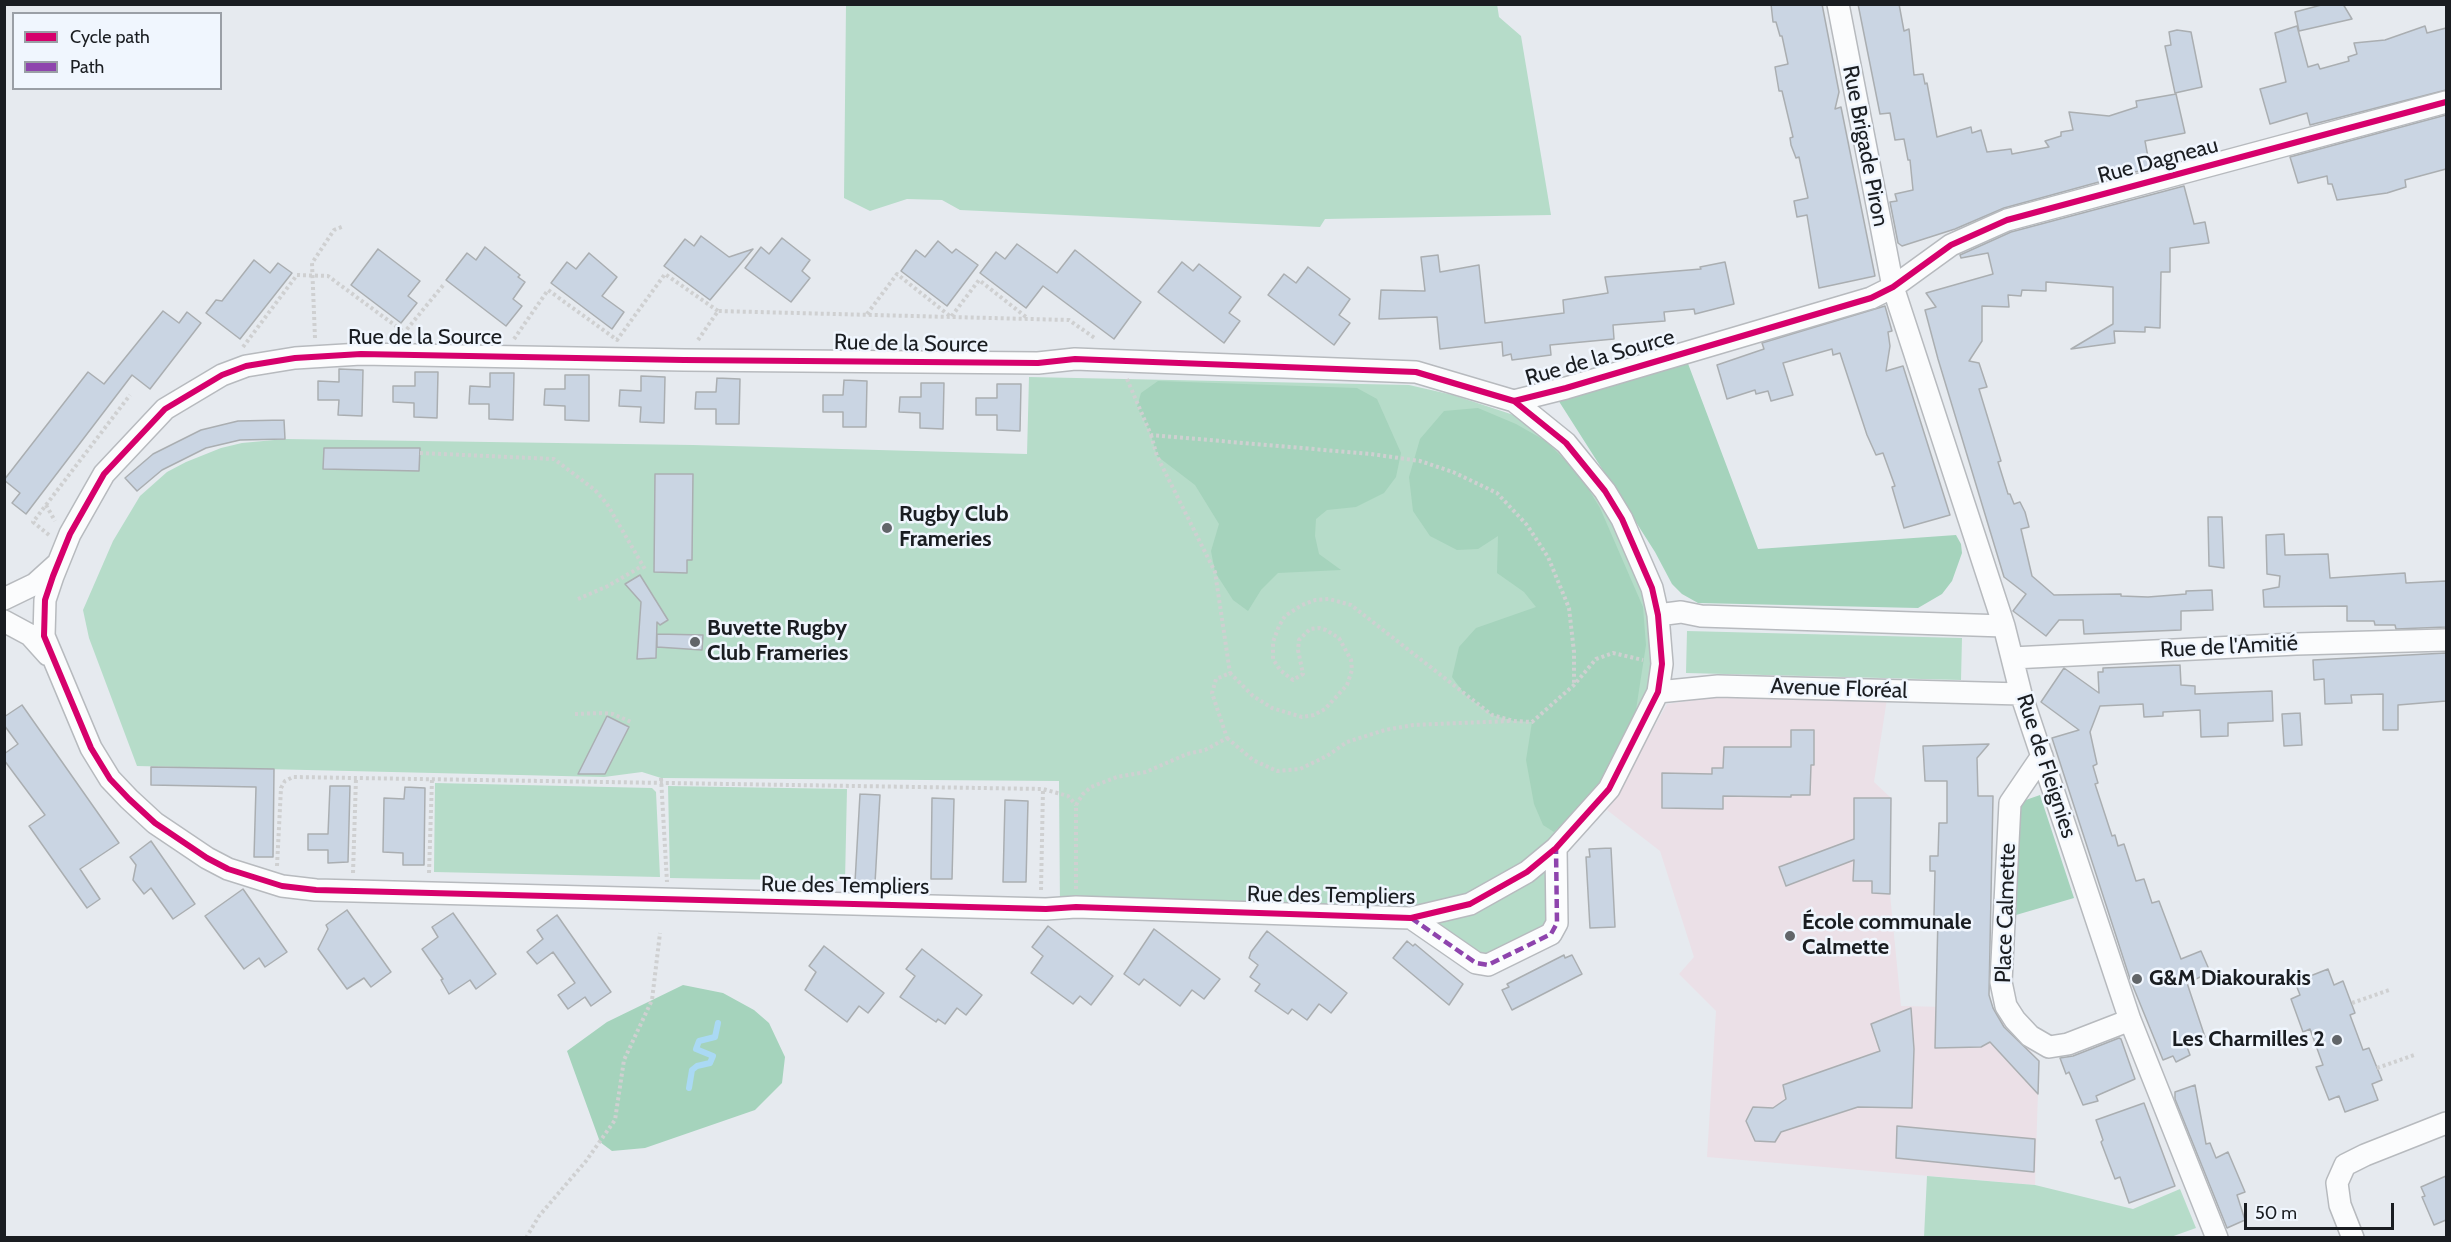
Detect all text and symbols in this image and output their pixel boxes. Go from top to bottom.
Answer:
legend [12,12,222,90]
text: Cycle path [70,26,150,48]
text: Path [70,56,104,78]
street label: Rue Brigade Piron [1836,63,1894,229]
street label: Rue Dagneau [2095,132,2221,190]
street label: Rue de la Source [1522,324,1678,392]
street label: Rue de la Source [348,325,502,351]
street label: Rue de la Source [834,329,988,359]
place label: Rugby Club Frameries [899,502,1009,554]
marker: Rugby Club Frameries [880,521,894,535]
place label: Buvette Rugby Club Frameries [707,616,848,668]
street label: Rue de l'Amitié [2159,630,2299,664]
marker: Buvette Rugby Club Frameries [688,635,702,649]
street label: Avenue Floréal [1770,673,1908,705]
street label: Rue de Fleignies [2010,691,2082,841]
street label: Place Calmette [1990,843,2022,983]
street label: Rue des Templiers [761,871,929,901]
street label: Rue des Templiers [1247,881,1415,911]
place label: École communale Calmette [1802,910,1972,962]
marker: École communale Calmette [1783,929,1797,943]
place label: G&M Diakourakis [2149,966,2311,992]
marker: G&M Diakourakis [2130,972,2144,986]
place label: Les Charmilles 2 [2172,1027,2325,1053]
marker: Les Charmilles 2 [2330,1033,2344,1047]
scale bar [2247,1191,2397,1229]
text: 50 m [2255,1202,2297,1224]

